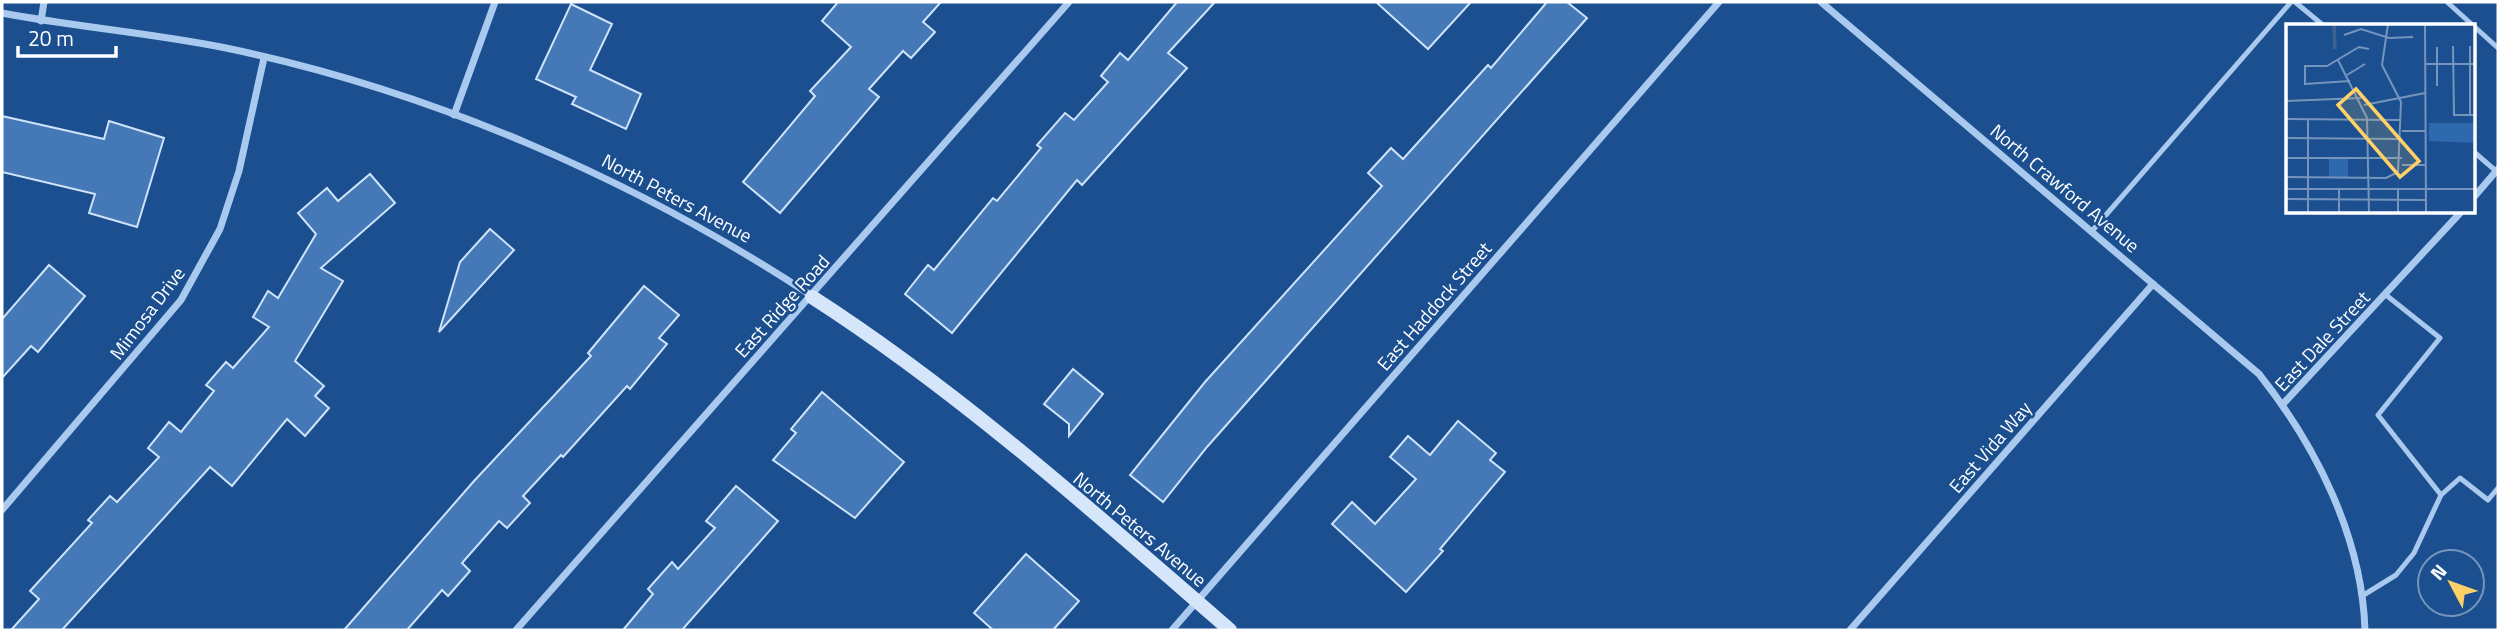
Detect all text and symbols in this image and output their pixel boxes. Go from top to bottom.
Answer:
scale bar [18,14,116,58]
text: 20 m [28,22,74,54]
inset map [2286,24,2476,214]
street label: North Crawford Avenue [1984,116,2146,259]
street label: North Peters Avenue [597,146,758,249]
street label: East Haddock Street [1369,235,1498,377]
street label: East Ridge Road [727,248,836,364]
street label: Mimosa Drive [102,260,191,365]
street label: East Dale Street [2267,283,2376,398]
street label: East Vida Way [1941,394,2038,499]
street label: North Peters Avenue [1067,464,1213,593]
north arrow [2416,548,2486,618]
text: N [2423,557,2453,586]

